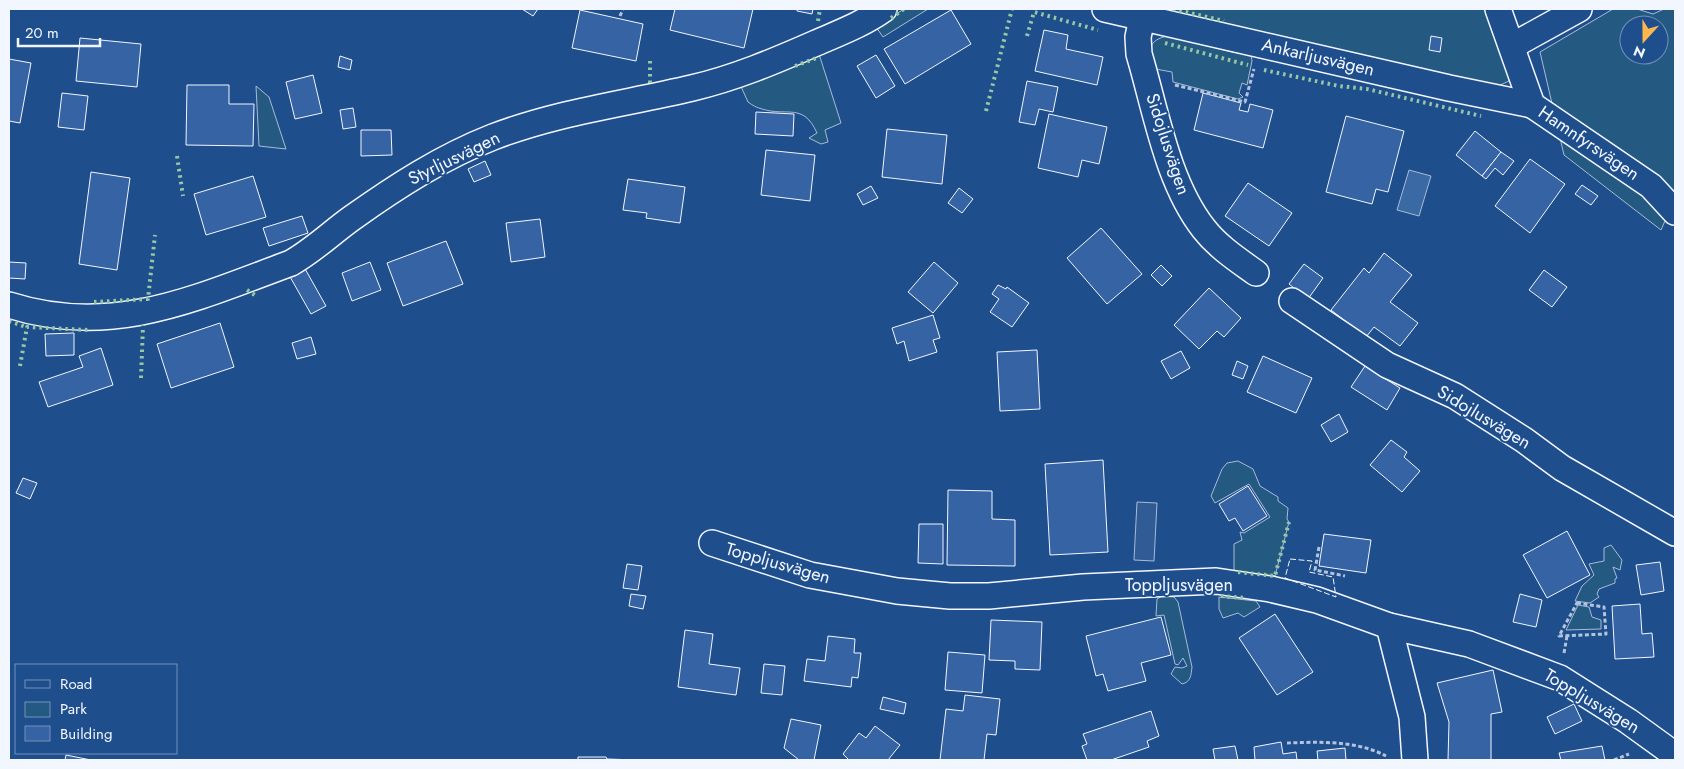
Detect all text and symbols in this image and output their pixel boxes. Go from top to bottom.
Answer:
scale bar [18,15,100,47]
north arrow [1619,15,1669,65]
text: 20 m [25,22,59,44]
street label: Ankarljusvägen [1259,31,1377,83]
text: N [1631,41,1648,63]
street label: Sidojlusvägen [1139,90,1197,198]
street label: Hamnfyrsvägen [1533,99,1645,187]
street label: Styrljusvägen [404,125,504,191]
street label: Sidojlusvägen [1432,379,1536,455]
street label: Toppljusvägen [723,536,833,590]
street label: Toppljusvägen [1125,572,1233,598]
street label: Toppljusvägen [1539,662,1645,740]
legend [15,664,178,754]
text: Road [60,673,92,695]
text: Park [60,698,87,720]
text: Building [60,723,112,745]

